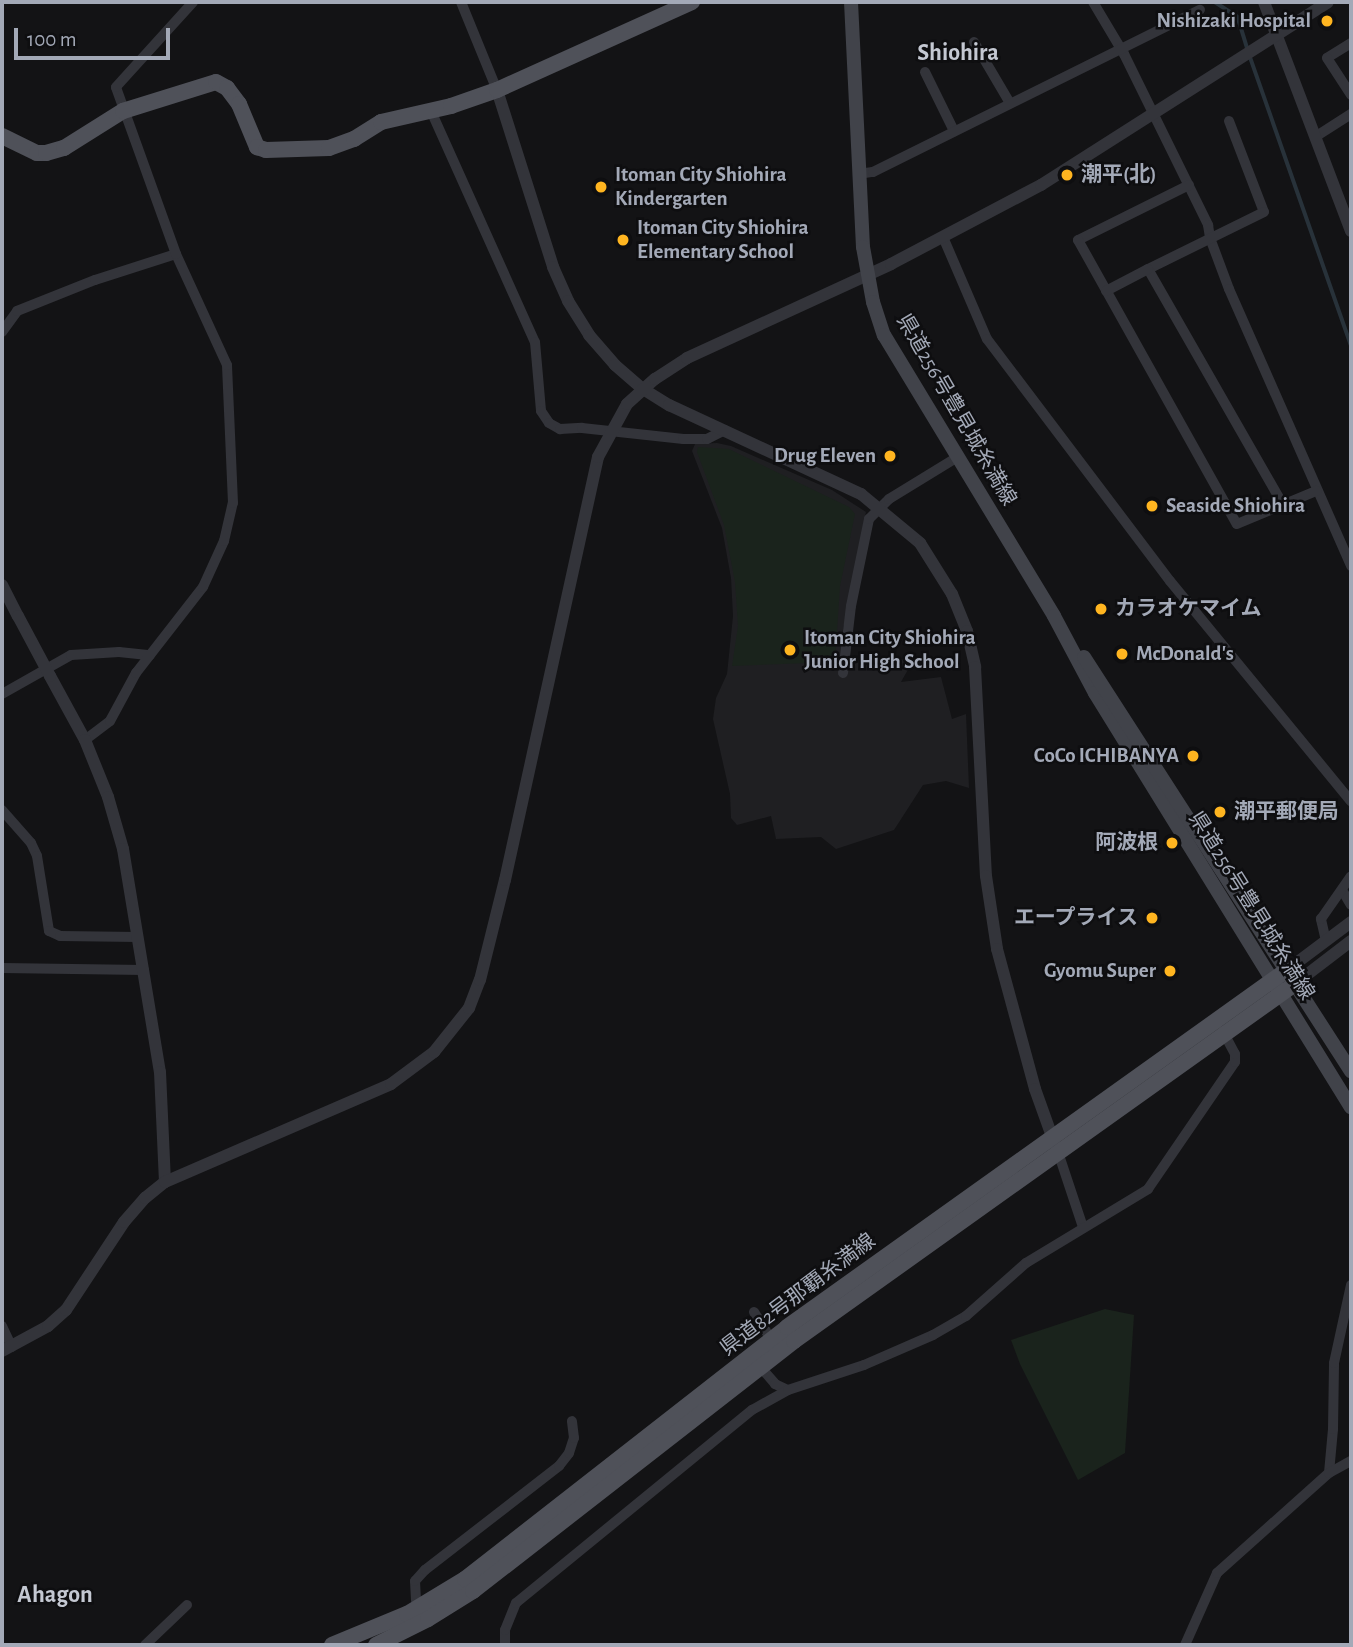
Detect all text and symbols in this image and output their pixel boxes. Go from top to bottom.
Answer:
place label: Nishizaki Hospital [1156,8,1311,34]
marker: Nishizaki Hospital [1317,11,1337,31]
scale bar [18,14,173,58]
text: 100 m [27,29,77,50]
district label: Shiohira [917,40,999,68]
place label: Itoman City Shiohira Kindergarten [615,162,787,212]
place label: 潮平(北) [1081,162,1156,188]
marker: 潮平(北) [1059,167,1075,183]
marker: Itoman City Shiohira Kindergarten [593,179,609,195]
place label: Itoman City Shiohira Elementary School [637,215,809,265]
marker: Itoman City Shiohira Elementary School [615,232,631,248]
street label: 県道256号豊見城糸満線 [891,310,1021,510]
place label: Drug Eleven [774,443,876,469]
marker: Drug Eleven [882,448,898,464]
place label: Seaside Shiohira [1166,493,1305,519]
marker: Seaside Shiohira [1144,498,1160,514]
place label: カラオケマイム [1115,596,1262,622]
marker: カラオケマイム [1093,601,1109,617]
place label: Itoman City Shiohira Junior High School [804,625,976,675]
place label: McDonald's [1136,641,1234,667]
marker: Itoman City Shiohira Junior High School [782,642,798,658]
marker: McDonald's [1114,646,1130,662]
place label: CoCo ICHIBANYA [1034,743,1179,769]
marker: CoCo ICHIBANYA [1185,748,1201,764]
place label: 潮平郵便局 [1234,799,1339,825]
marker: 潮平郵便局 [1212,804,1228,820]
street label: 県道256号豊見城糸満線 [1183,807,1319,1005]
place label: 阿波根 [1095,830,1158,856]
marker: 阿波根 [1164,835,1180,851]
place label: エープライス [1012,905,1138,931]
marker: エープライス [1144,910,1160,926]
place label: Gyomu Super [1044,958,1156,984]
marker: Gyomu Super [1162,963,1178,979]
street label: 県道82号那覇糸満線 [716,1229,880,1361]
district label: Ahagon [17,1582,93,1610]

